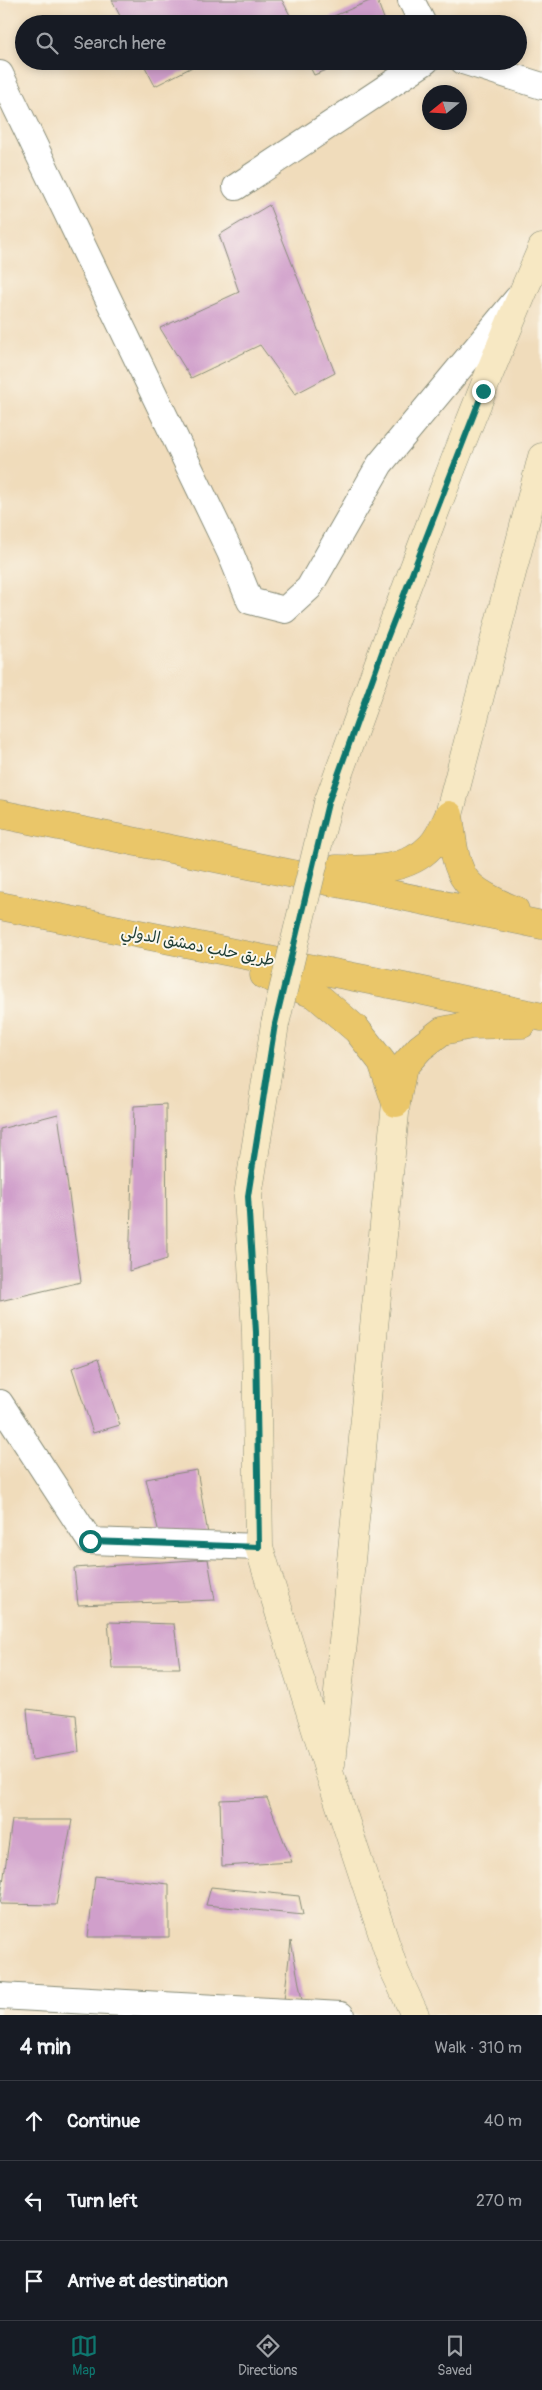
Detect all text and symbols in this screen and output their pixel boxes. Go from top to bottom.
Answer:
search box [15,15,527,70]
icon: search [33,29,61,57]
text: Search here [73,31,166,55]
north arrow [422,85,467,130]
route end [472,380,495,403]
street label: طريق حلب دمشق الدولي [119,921,276,975]
route start [79,1530,102,1553]
text: 4 min [20,2034,71,2061]
text: Walk · 310 m [435,2038,522,2058]
icon: ahead [20,2107,48,2135]
text: Continue [67,2109,140,2133]
text: 40 m [484,2111,522,2131]
icon: left [20,2187,48,2215]
text: Turn left [67,2189,137,2213]
text: 270 m [476,2191,522,2211]
icon: arrive [20,2267,48,2295]
text: Arrive at destination [67,2269,228,2293]
tab: Map [70,2332,98,2379]
tab: Directions [238,2332,297,2379]
tab: Saved [437,2332,472,2379]

